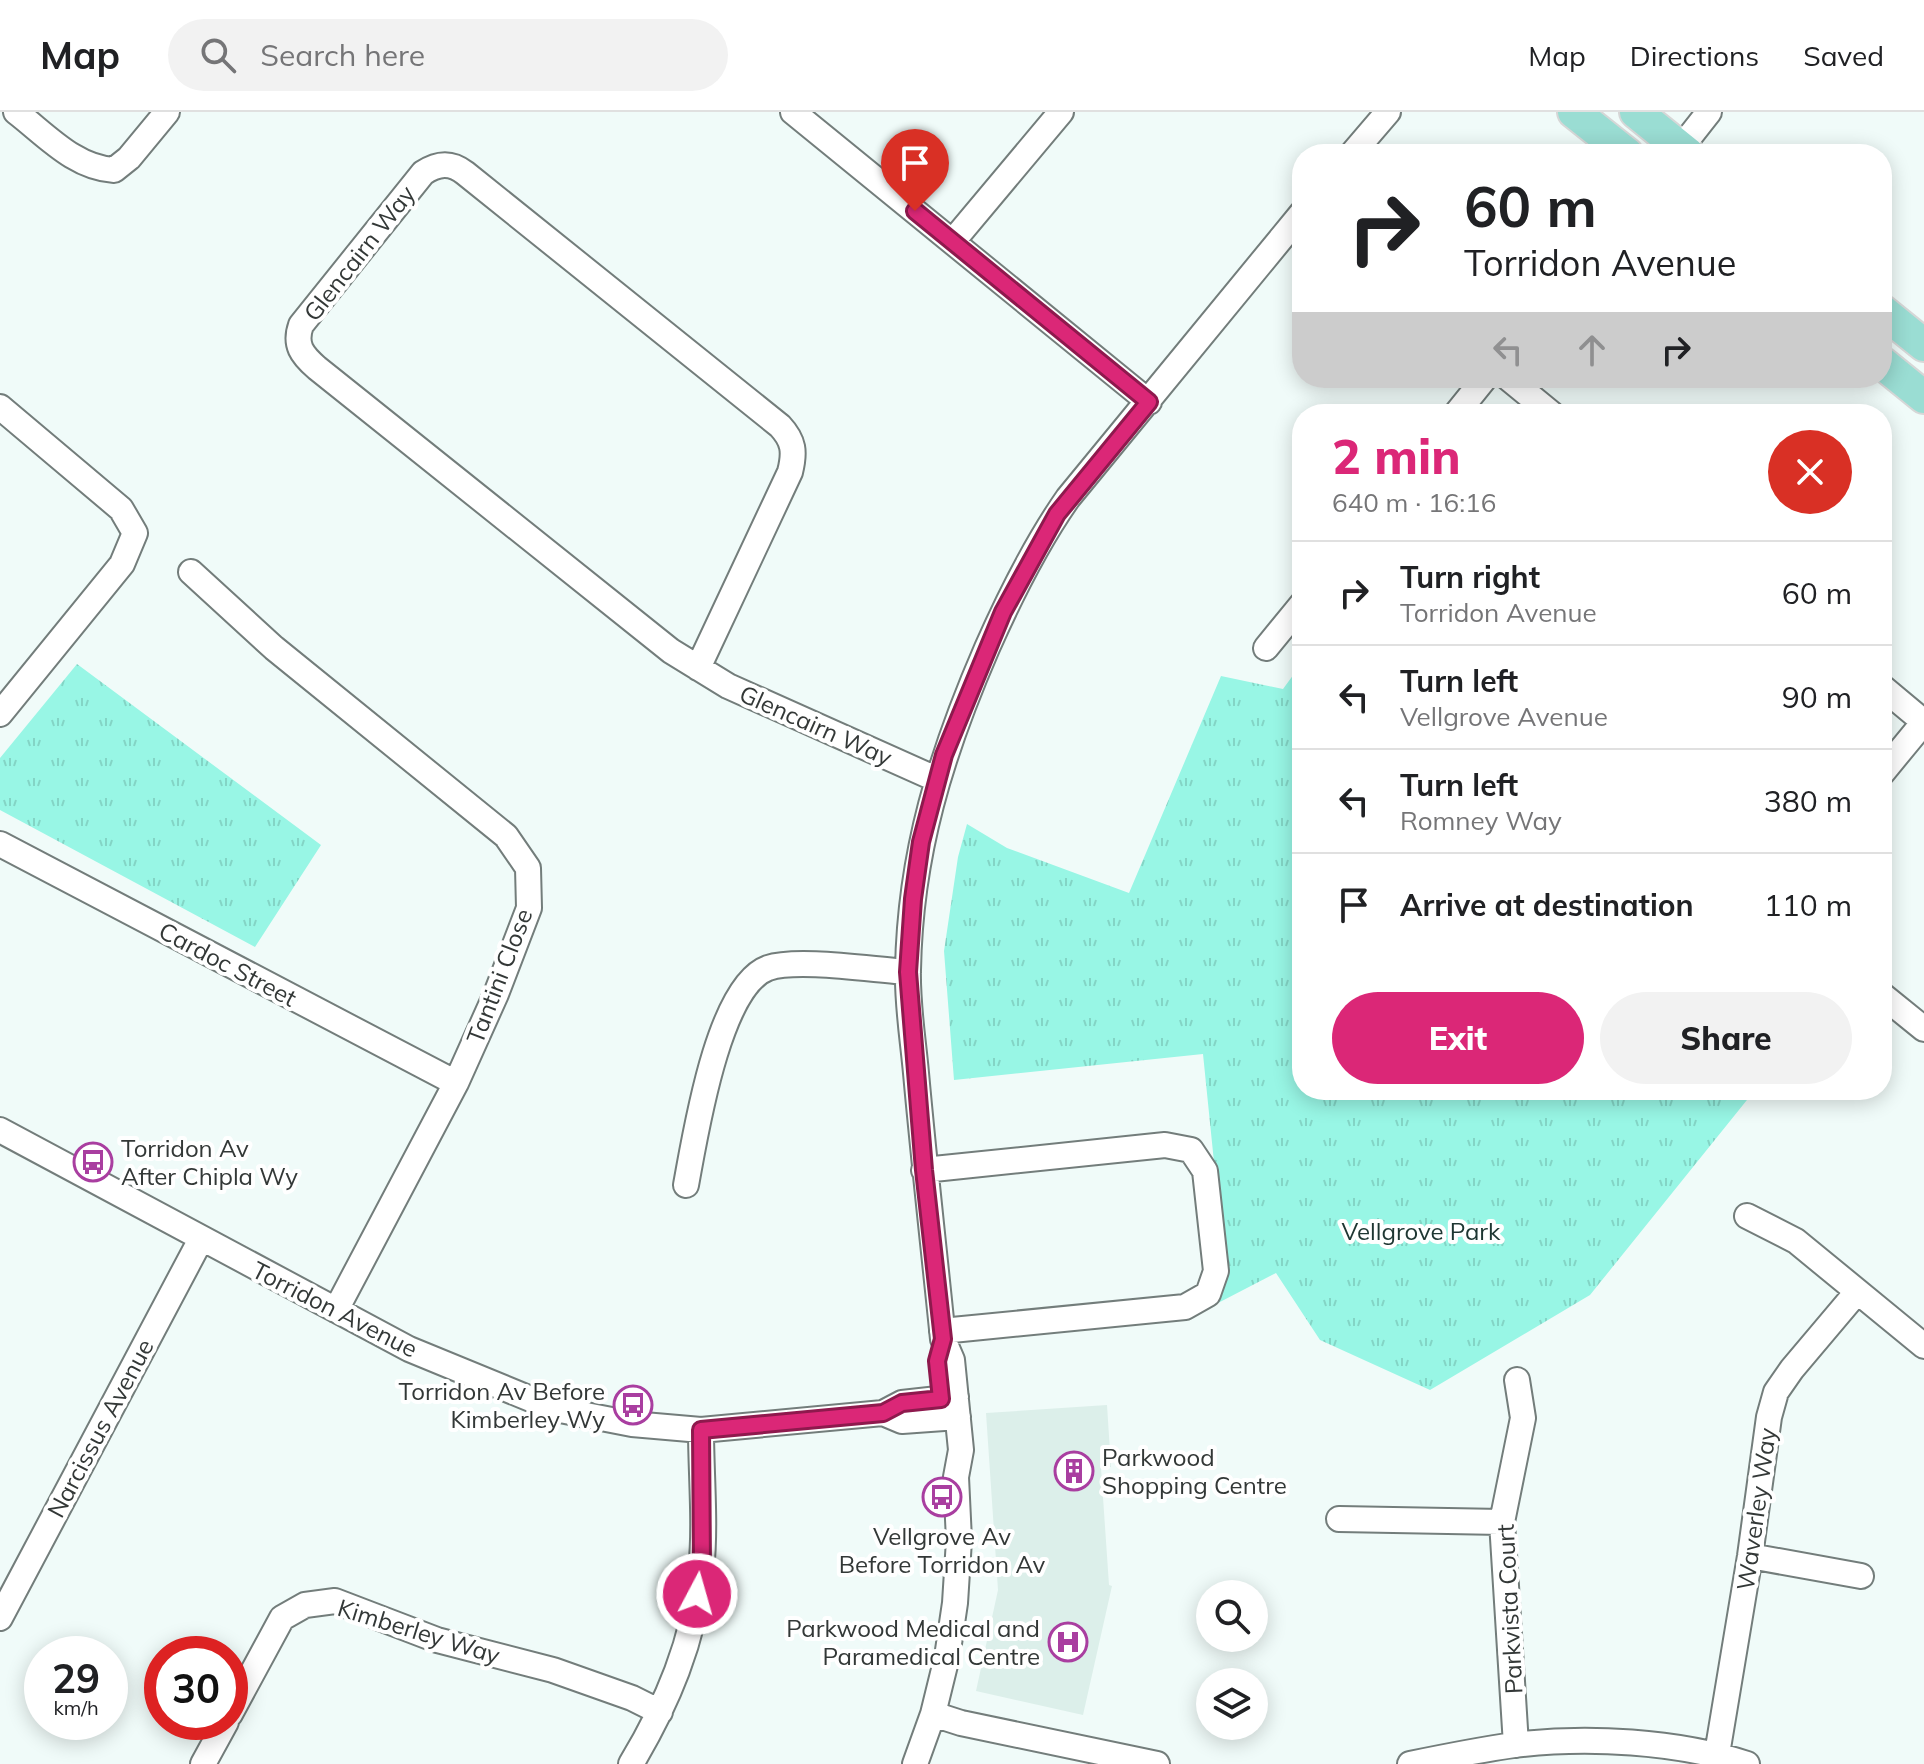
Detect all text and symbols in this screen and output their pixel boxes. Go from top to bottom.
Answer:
search box [168,19,728,91]
text: Map [40,31,120,79]
icon: search [196,33,240,77]
text: Search here [260,36,425,74]
text: Map [1528,38,1586,73]
text: Directions [1630,38,1759,73]
text: Saved [1803,38,1884,73]
pin [881,129,949,211]
icon: arrive [893,141,937,185]
text: 60 m [1464,171,1597,241]
icon: right [1332,176,1436,280]
street label: Glencairn Way [297,179,421,327]
text: Torridon Avenue [1464,240,1736,285]
icon: left [1486,328,1530,372]
icon: ahead [1570,328,1614,372]
icon: right [1654,328,1698,372]
text: 2 min [1332,426,1461,486]
button: close [1768,430,1852,514]
text: 640 m · 16:16 [1332,486,1496,519]
text: Turn right [1400,558,1540,596]
icon: right [1332,571,1376,615]
text: 60 m [1782,574,1852,612]
text: Torridon Avenue [1400,596,1597,629]
text: Turn left [1400,662,1518,700]
icon: left [1332,675,1376,719]
street label: Glencairn Way [735,678,897,772]
text: 90 m [1782,678,1852,716]
text: Vellgrove Avenue [1400,700,1608,733]
text: Turn left [1400,766,1518,804]
icon: left [1332,779,1376,823]
text: 380 m [1764,782,1852,820]
text: Romney Way [1400,804,1562,837]
icon: arrive [1332,883,1376,927]
text: Arrive at destination [1400,886,1694,924]
text: 110 m [1764,886,1852,924]
street label: Tantini Close [460,904,538,1048]
street label: Cardoc Street [154,915,302,1013]
button: Exit [1332,992,1584,1084]
button: Share [1600,992,1852,1084]
place label: Torridon Av After Chipla Wy [121,1133,298,1191]
bus stop icon: Torridon Av After Chipla Wy [72,1141,114,1183]
park label: Vellgrove Park [1342,1216,1501,1246]
street label: Torridon Avenue [247,1254,423,1364]
street label: Narcissus Avenue [40,1334,160,1522]
place label: Torridon Av Before Kimberley Wy [399,1376,605,1434]
bus stop icon: Torridon Av Before Kimberley Wy [612,1384,654,1426]
street label: Waverley Way [1730,1426,1782,1592]
place label: Parkwood Shopping Centre [1102,1442,1287,1500]
building icon: Parkwood Shopping Centre [1053,1450,1095,1492]
bus stop icon: Vellgrove Av Before Torridon Av [921,1476,963,1518]
place label: Vellgrove Av Before Torridon Av [839,1521,1045,1579]
street label: Parkvista Court [1490,1523,1528,1695]
position arrow [655,1552,739,1636]
map controls [1196,1580,1268,1740]
button: search [1196,1580,1268,1652]
street label: Kimberley Way [334,1592,504,1670]
place label: Parkwood Medical and Paramedical Centre [786,1613,1040,1671]
hospital icon: Parkwood Medical and Paramedical Centre [1047,1621,1089,1663]
speed limit sign: 30 [144,1636,248,1740]
text: 29 [52,1653,100,1703]
button: layers [1196,1668,1268,1740]
text: km/h [53,1695,99,1720]

